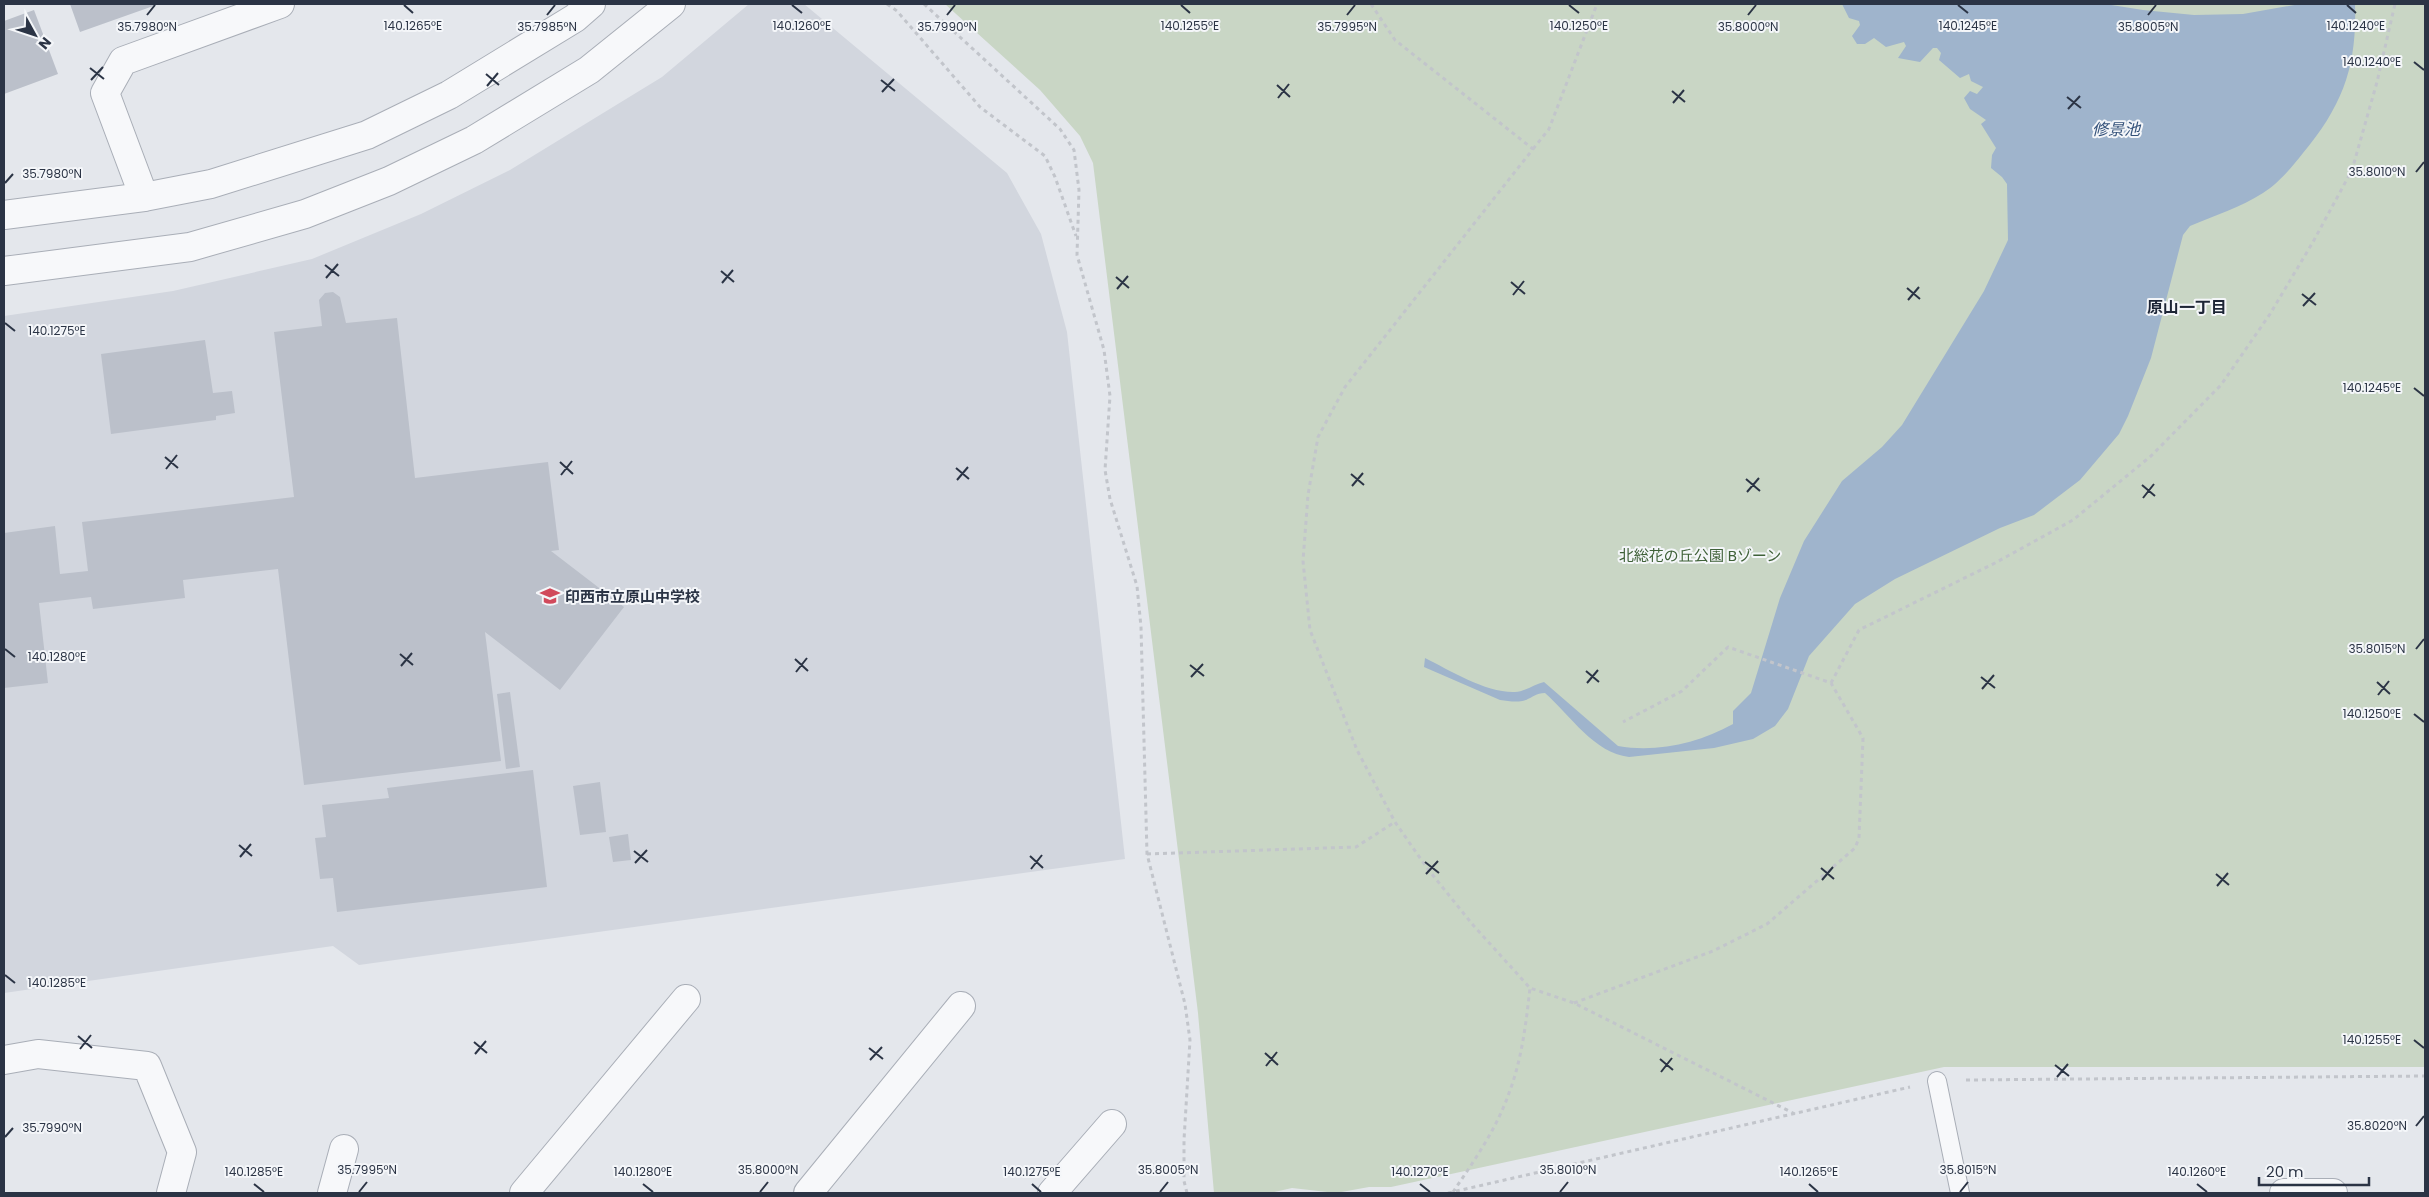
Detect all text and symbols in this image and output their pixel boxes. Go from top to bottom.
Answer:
north arrow [10,10,60,60]
text: 140.1265°E [384,17,442,34]
text: 140.1260°E [773,17,831,34]
text: 140.1255°E [1161,17,1219,34]
text: 140.1250°E [1550,17,1608,34]
text: 140.1245°E [1939,17,1997,34]
text: 140.1240°E [2327,17,2385,34]
text: 35.7980°N [117,18,177,35]
text: 35.7985°N [517,18,577,35]
text: 35.7990°N [917,18,977,35]
text: 35.7995°N [1317,18,1377,35]
text: 35.8000°N [1718,18,1778,35]
text: 35.8005°N [2118,18,2178,35]
text: N [34,33,56,54]
text: 140.1240°E [2343,53,2401,70]
water label: 修景池 [2092,118,2142,141]
text: 35.8010°N [2349,163,2405,180]
text: 35.7980°N [22,165,82,182]
district label: 原山一丁目 [2147,296,2227,319]
text: 140.1275°E [28,322,86,339]
text: 140.1245°E [2343,379,2401,396]
park label: 北総花の丘公園 Bゾーン [1619,545,1781,566]
school or university icon: 印西市立原山中学校 [539,585,561,607]
place label: 印西市立原山中学校 [565,586,700,607]
text: 35.8015°N [2349,640,2405,657]
text: 140.1280°E [28,648,86,665]
text: 140.1250°E [2343,705,2401,722]
text: 140.1285°E [28,974,86,991]
text: 140.1255°E [2343,1031,2401,1048]
text: 35.8020°N [2347,1117,2407,1134]
text: 35.7990°N [22,1119,82,1136]
scale bar [2259,1154,2369,1186]
text: 35.7995°N [337,1161,397,1178]
text: 35.8000°N [738,1161,798,1178]
text: 35.8005°N [1138,1161,1198,1178]
text: 35.8010°N [1540,1161,1596,1178]
text: 35.8015°N [1940,1161,1996,1178]
text: 20 m [2266,1161,2304,1182]
text: 140.1285°E [225,1163,283,1180]
text: 140.1280°E [614,1163,672,1180]
text: 140.1275°E [1003,1163,1061,1180]
text: 140.1270°E [1391,1163,1449,1180]
text: 140.1265°E [1780,1163,1838,1180]
text: 140.1260°E [2168,1163,2226,1180]

